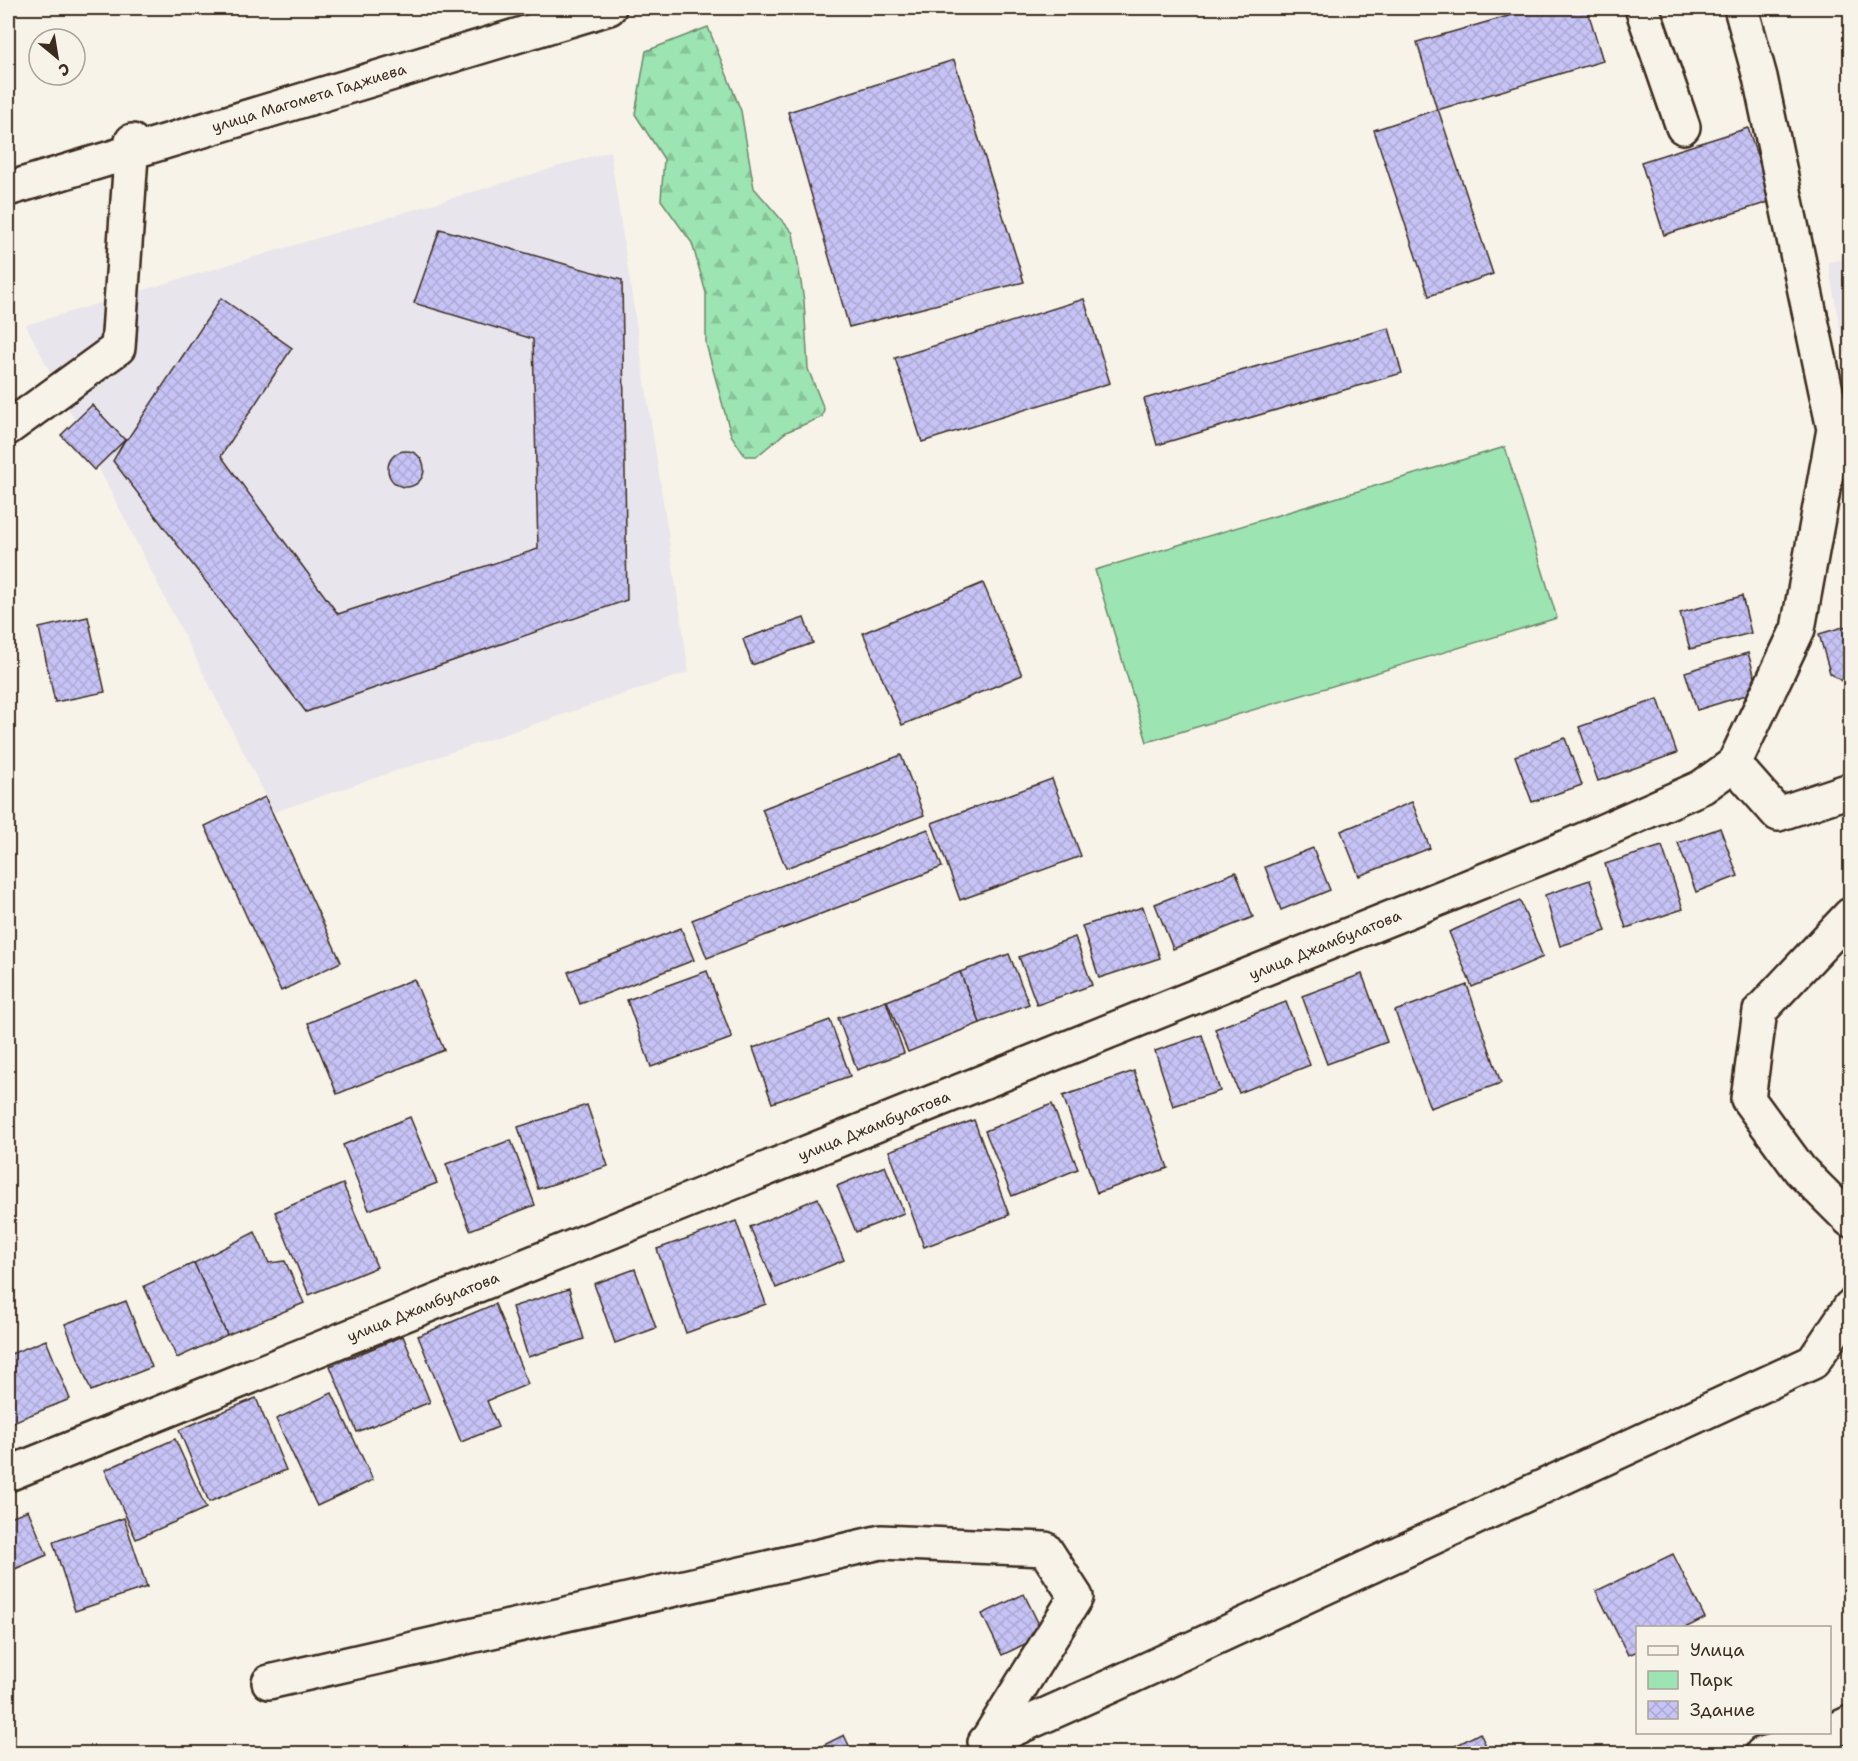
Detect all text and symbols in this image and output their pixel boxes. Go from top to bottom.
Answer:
north arrow [27,27,87,87]
text: С [55,58,74,81]
street label: улица Магомета Гаджиева [209,59,409,137]
street label: улица Джамбулатова [1246,905,1405,985]
street label: улица Джамбулатова [795,1086,954,1166]
street label: улица Джамбулатова [344,1267,503,1347]
legend [1636,1626,1831,1734]
text: Улица [1690,1638,1744,1662]
text: Парк [1690,1668,1733,1692]
text: Здание [1690,1698,1755,1722]

